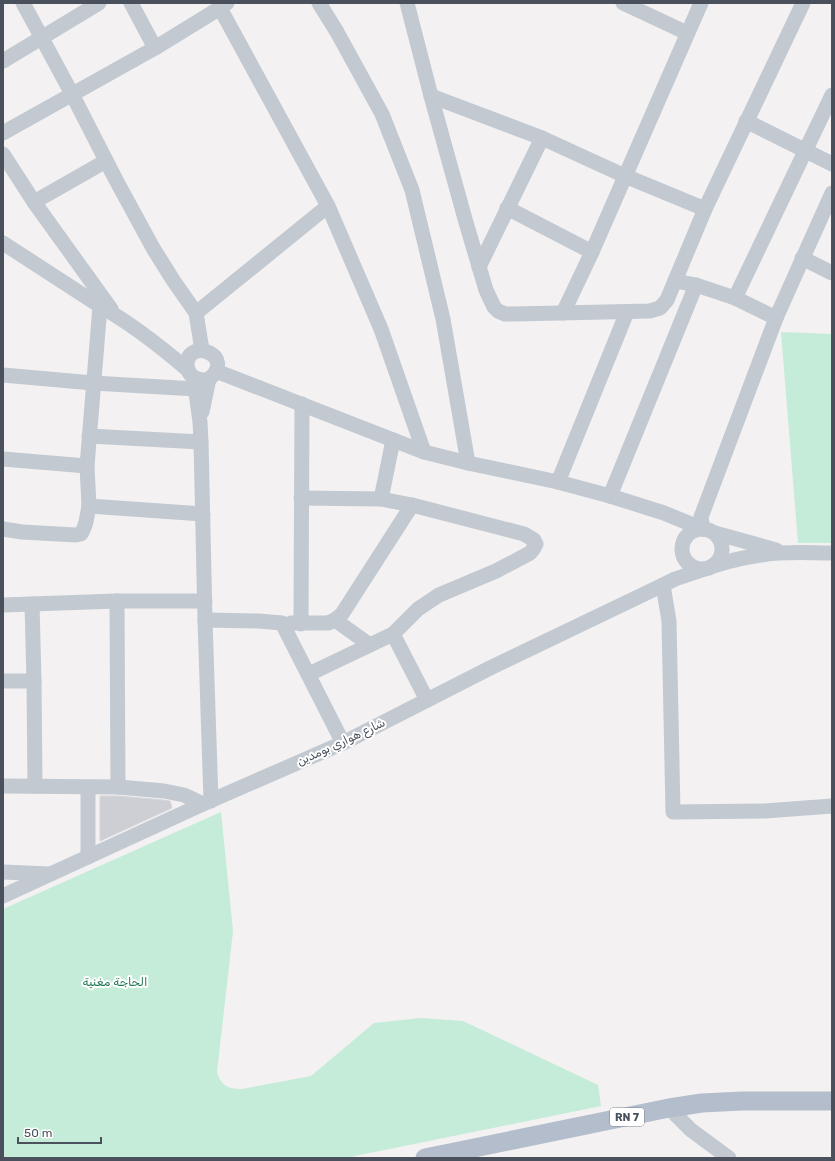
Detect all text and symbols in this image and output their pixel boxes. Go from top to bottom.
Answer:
street label: شارع هواري بومدين [295,715,388,770]
park label: الحاجة مغنية [83,975,147,989]
road number: RN 7 [610,1108,644,1126]
scale bar [18,1119,101,1145]
text: 50 m [24,1126,52,1140]

